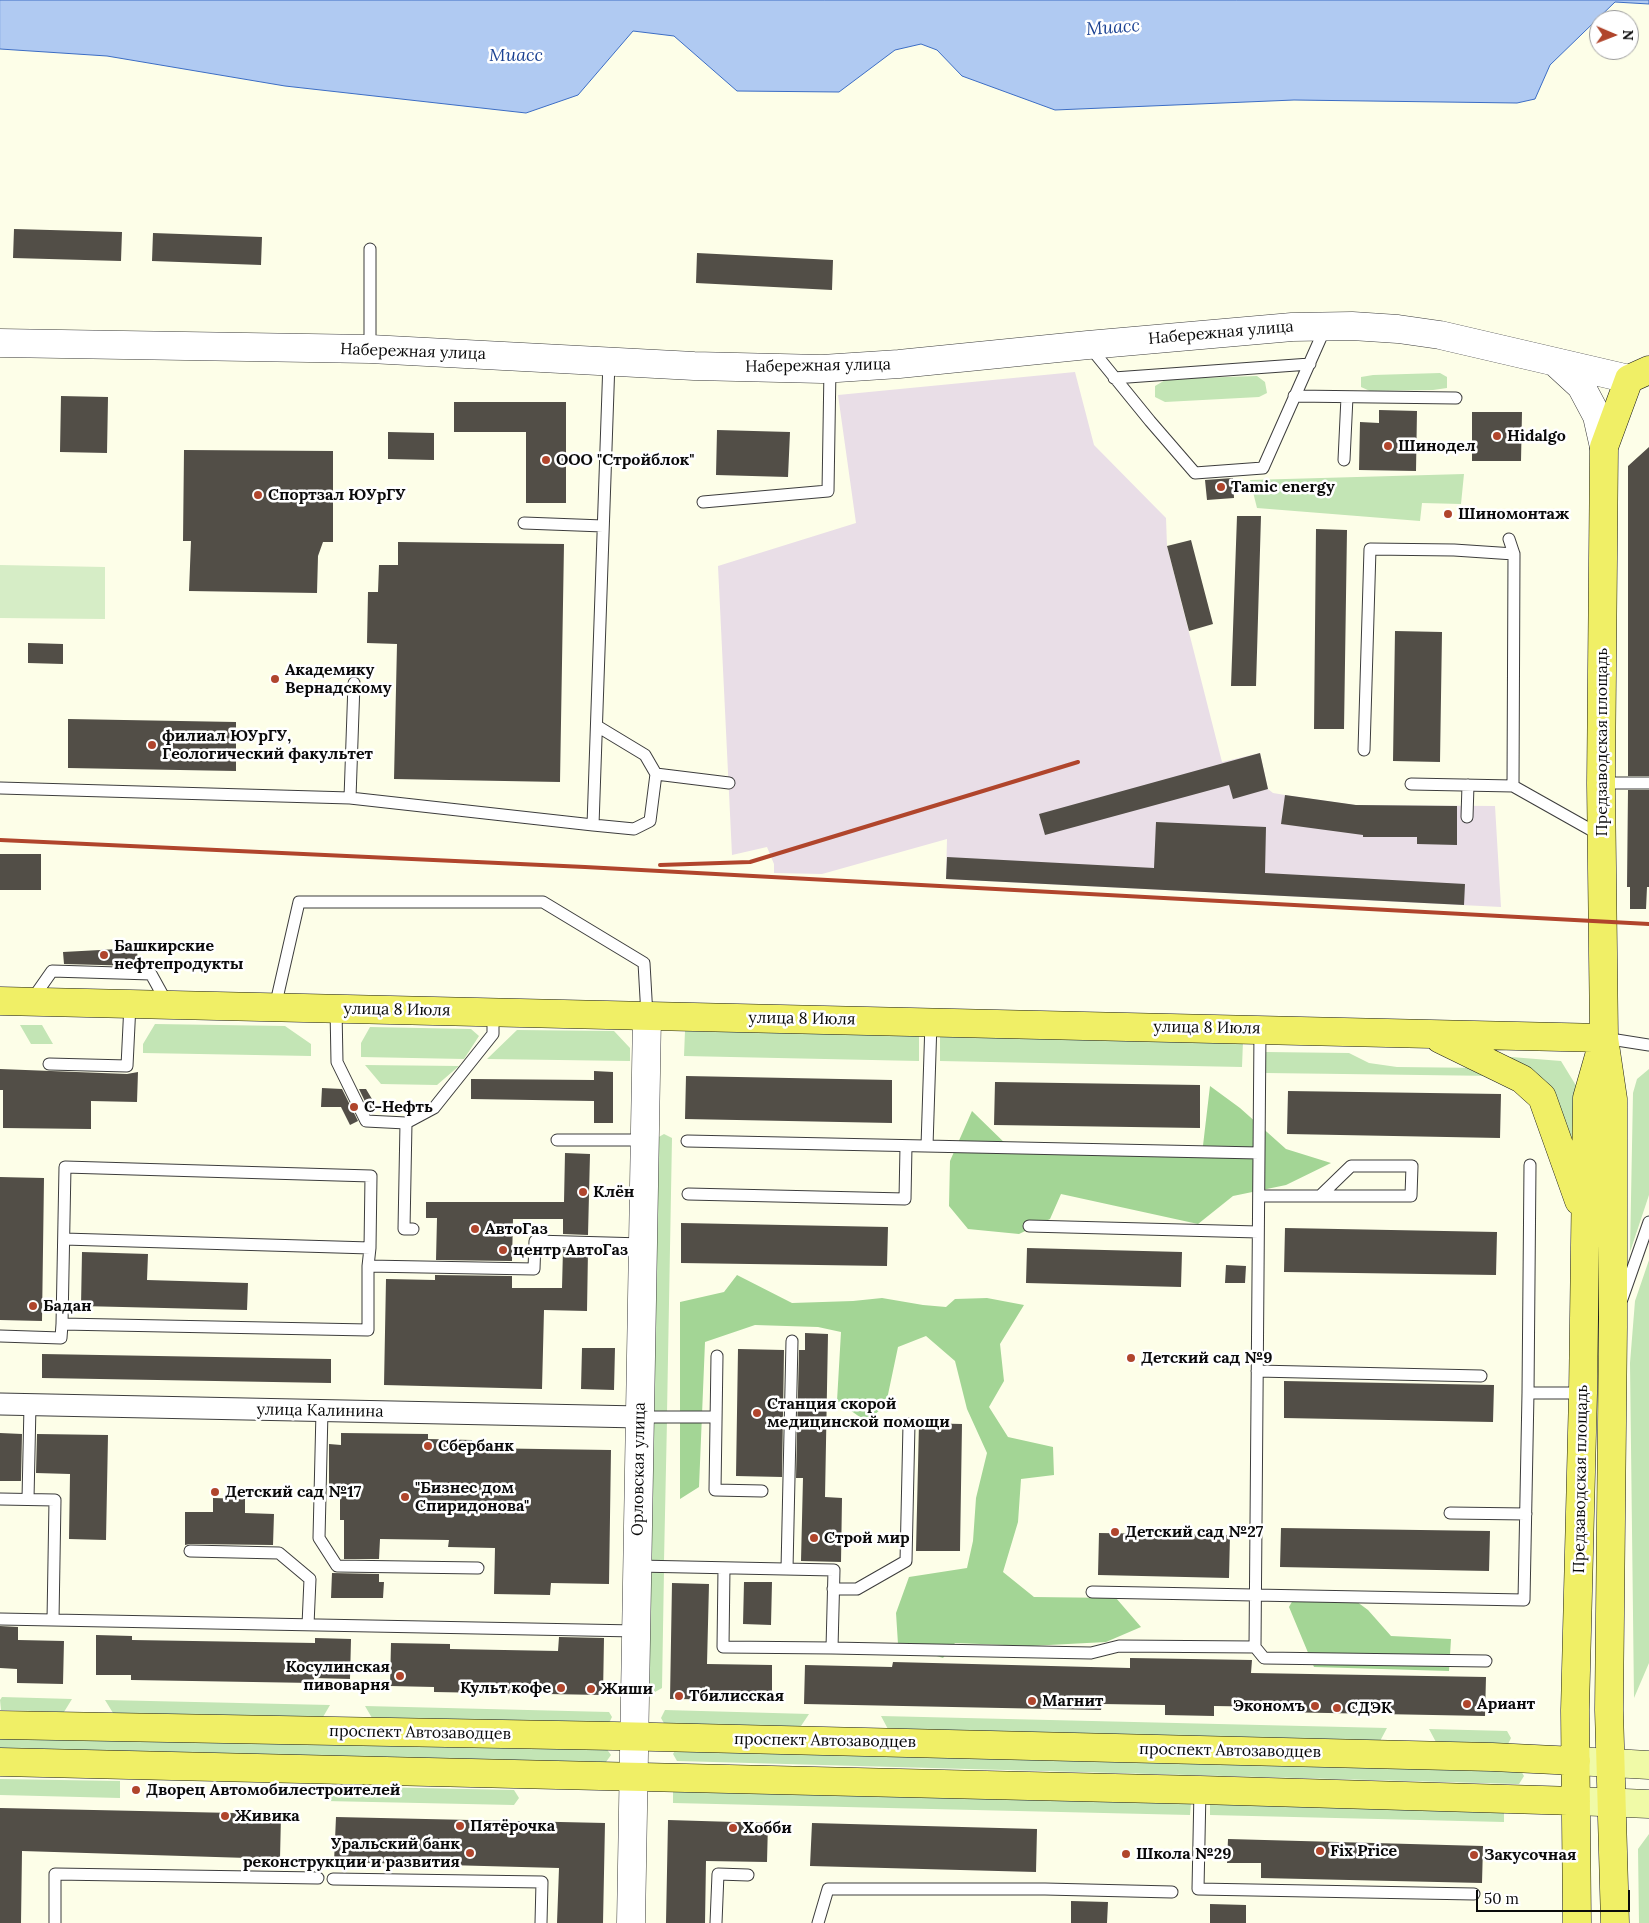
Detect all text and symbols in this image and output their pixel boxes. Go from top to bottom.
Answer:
north arrow [1589,10,1639,60]
water label: Миасс [1085,15,1141,41]
text: N [1619,30,1637,41]
water label: Миасс [489,45,543,67]
street label: Набережная улица [1148,317,1294,349]
street label: Набережная улица [340,340,486,364]
street label: Набережная улица [745,355,891,377]
place label: Hidalgo [1507,426,1566,446]
marker: Hidalgo [1491,430,1503,442]
place label: Шинодел [1398,436,1476,456]
marker: Шинодел [1382,440,1394,452]
place label: ООО "Стройблок" [556,450,694,470]
marker: ООО "Стройблок" [540,454,552,466]
place label: Tamic energy [1231,477,1335,497]
marker: Tamic energy [1215,481,1227,493]
place label: Спортзал ЮУрГУ [268,485,406,505]
marker: Спортзал ЮУрГУ [252,489,264,501]
place label: Шиномонтаж [1458,504,1569,524]
marker: Шиномонтаж [1442,508,1454,520]
street label: Предзаводская площадь [1592,648,1612,836]
place label: Академику Вернадскому [285,660,392,698]
marker: Академику Вернадскому [269,673,281,685]
place label: филиал ЮУрГУ, Геологический факультет [162,726,373,764]
marker: филиал ЮУрГУ, Геологический факультет [146,739,158,751]
place label: Башкирские нефтепродукты [114,936,243,974]
marker: Башкирские нефтепродукты [98,949,110,961]
street label: улица 8 Июля [343,999,451,1021]
street label: улица 8 Июля [748,1008,856,1030]
street label: улица 8 Июля [1153,1017,1261,1039]
place label: С-Нефть [364,1097,433,1117]
marker: С-Нефть [348,1101,360,1113]
place label: Клён [593,1182,634,1202]
marker: Клён [577,1186,589,1198]
place label: АвтоГаз [485,1219,548,1239]
marker: АвтоГаз [469,1223,481,1235]
place label: центр АвтоГаз [513,1240,628,1260]
marker: центр АвтоГаз [497,1244,509,1256]
place label: Бадан [43,1296,92,1316]
marker: Бадан [27,1300,39,1312]
place label: Детский сад №9 [1141,1348,1273,1368]
marker: Детский сад №9 [1125,1352,1137,1364]
street label: Предзаводская площадь [1570,1384,1592,1574]
place label: Станция скорой медицинской помощи [767,1394,950,1432]
street label: улица Калинина [256,1400,384,1422]
street label: Орловская улица [628,1402,650,1536]
marker: Станция скорой медицинской помощи [751,1407,763,1419]
place label: Сбербанк [438,1436,514,1456]
marker: Сбербанк [422,1440,434,1452]
place label: "Бизнес дом Спиридонова" [415,1478,529,1516]
place label: Детский сад №17 [225,1482,361,1502]
marker: Детский сад №17 [209,1486,221,1498]
marker: "Бизнес дом Спиридонова" [399,1491,411,1503]
place label: Детский сад №27 [1125,1522,1263,1542]
marker: Детский сад №27 [1109,1526,1121,1538]
place label: Строй мир [824,1528,910,1548]
marker: Строй мир [808,1532,820,1544]
place label: Косулинская пивоварня [285,1657,390,1695]
marker: Косулинская пивоварня [394,1670,406,1682]
place label: Культ кофе [460,1678,551,1698]
place label: Жиши [601,1679,653,1699]
marker: Культ кофе [555,1682,567,1694]
marker: Жиши [585,1683,597,1695]
place label: Тбилисская [689,1686,784,1706]
marker: Тбилисская [673,1690,685,1702]
place label: Магнит [1042,1691,1103,1711]
place label: Ариант [1477,1694,1535,1714]
marker: Магнит [1026,1695,1038,1707]
place label: Экономъ [1233,1696,1305,1716]
place label: СДЭК [1347,1698,1392,1718]
marker: Ариант [1461,1698,1473,1710]
marker: Экономъ [1309,1700,1321,1712]
marker: СДЭК [1331,1702,1343,1714]
street label: проспект Автозаводцев [329,1722,511,1744]
street label: проспект Автозаводцев [734,1730,916,1752]
street label: проспект Автозаводцев [1139,1740,1321,1762]
place label: Дворец Автомобилестроителей [146,1780,400,1800]
marker: Дворец Автомобилестроителей [130,1784,142,1796]
place label: Живика [235,1806,300,1826]
marker: Живика [219,1810,231,1822]
place label: Пятёрочка [470,1816,555,1836]
place label: Хобби [743,1818,792,1838]
marker: Пятёрочка [454,1820,466,1832]
marker: Хобби [727,1822,739,1834]
place label: Уральский банк реконструкции и развития [243,1834,460,1872]
place label: Fix Price [1330,1841,1397,1861]
place label: Школа №29 [1136,1844,1231,1864]
marker: Fix Price [1314,1845,1326,1857]
place label: Закусочная [1484,1845,1576,1865]
marker: Уральский банк реконструкции и развития [464,1847,476,1859]
marker: Школа №29 [1120,1848,1132,1860]
marker: Закусочная [1468,1849,1480,1861]
scale bar [1479,1880,1633,1912]
text: 50 m [1484,1889,1519,1908]

